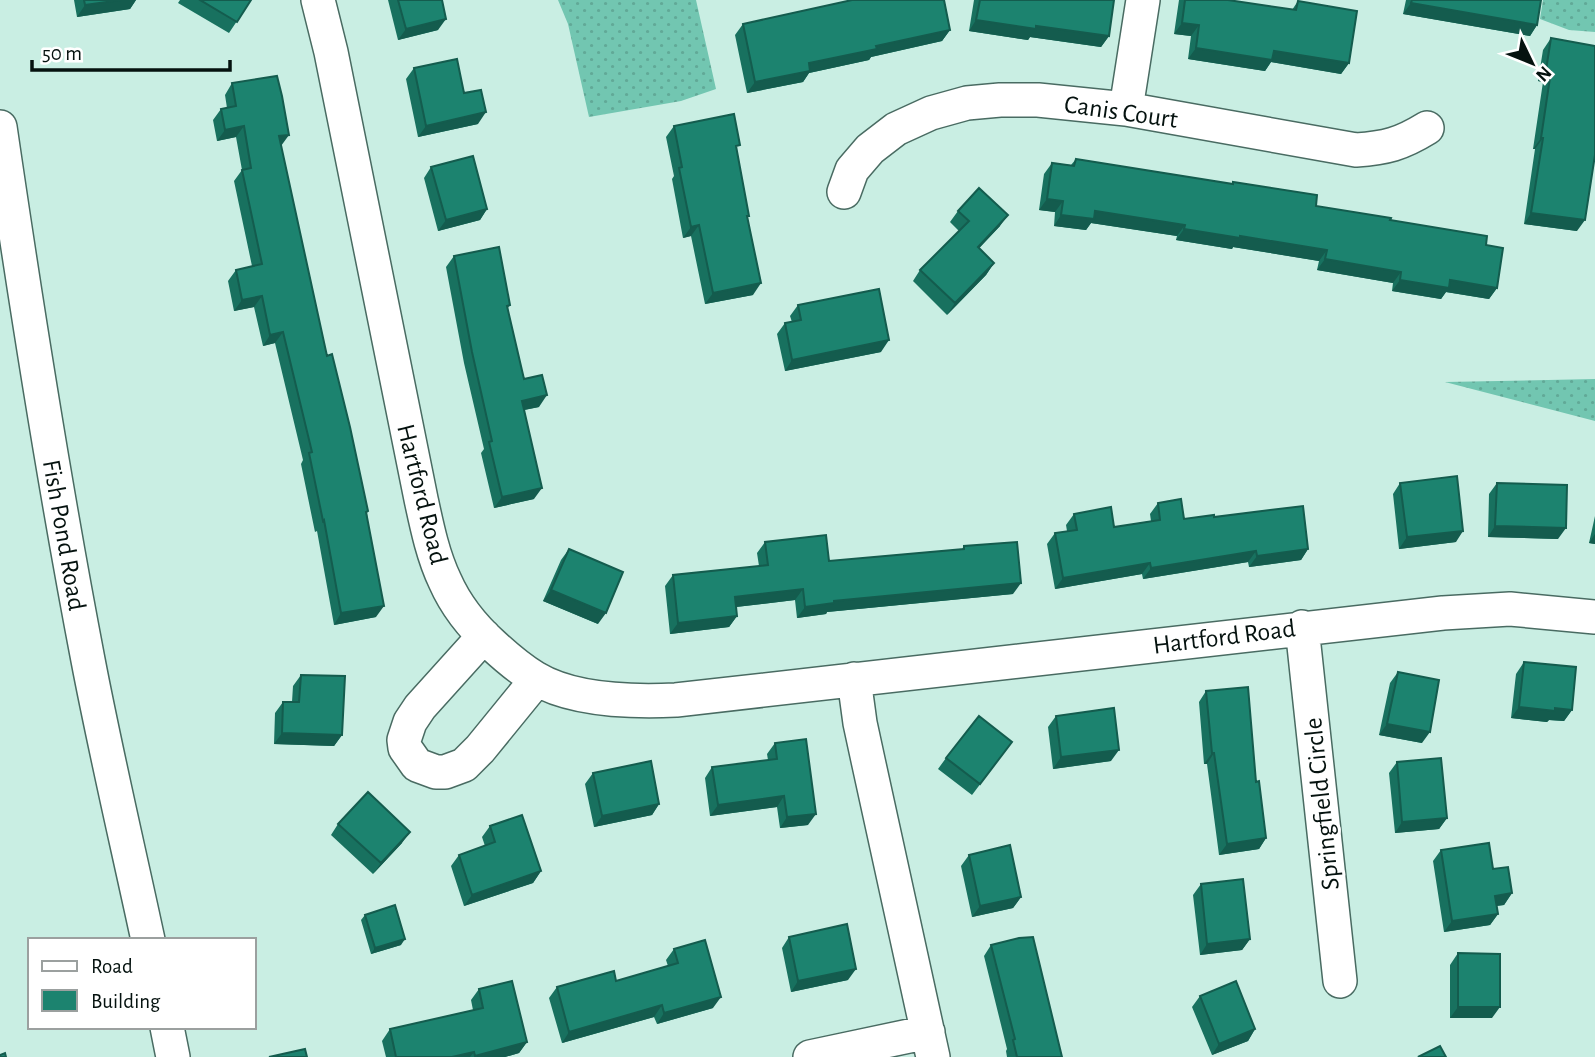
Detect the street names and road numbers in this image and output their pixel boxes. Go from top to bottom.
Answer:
street label: Canis Court [1062,91,1179,133]
street label: Hartford Road [392,421,452,567]
street label: Fish Pond Road [38,458,90,613]
street label: Hartford Road [1151,615,1297,659]
street label: Springfield Circle [1300,716,1344,891]

